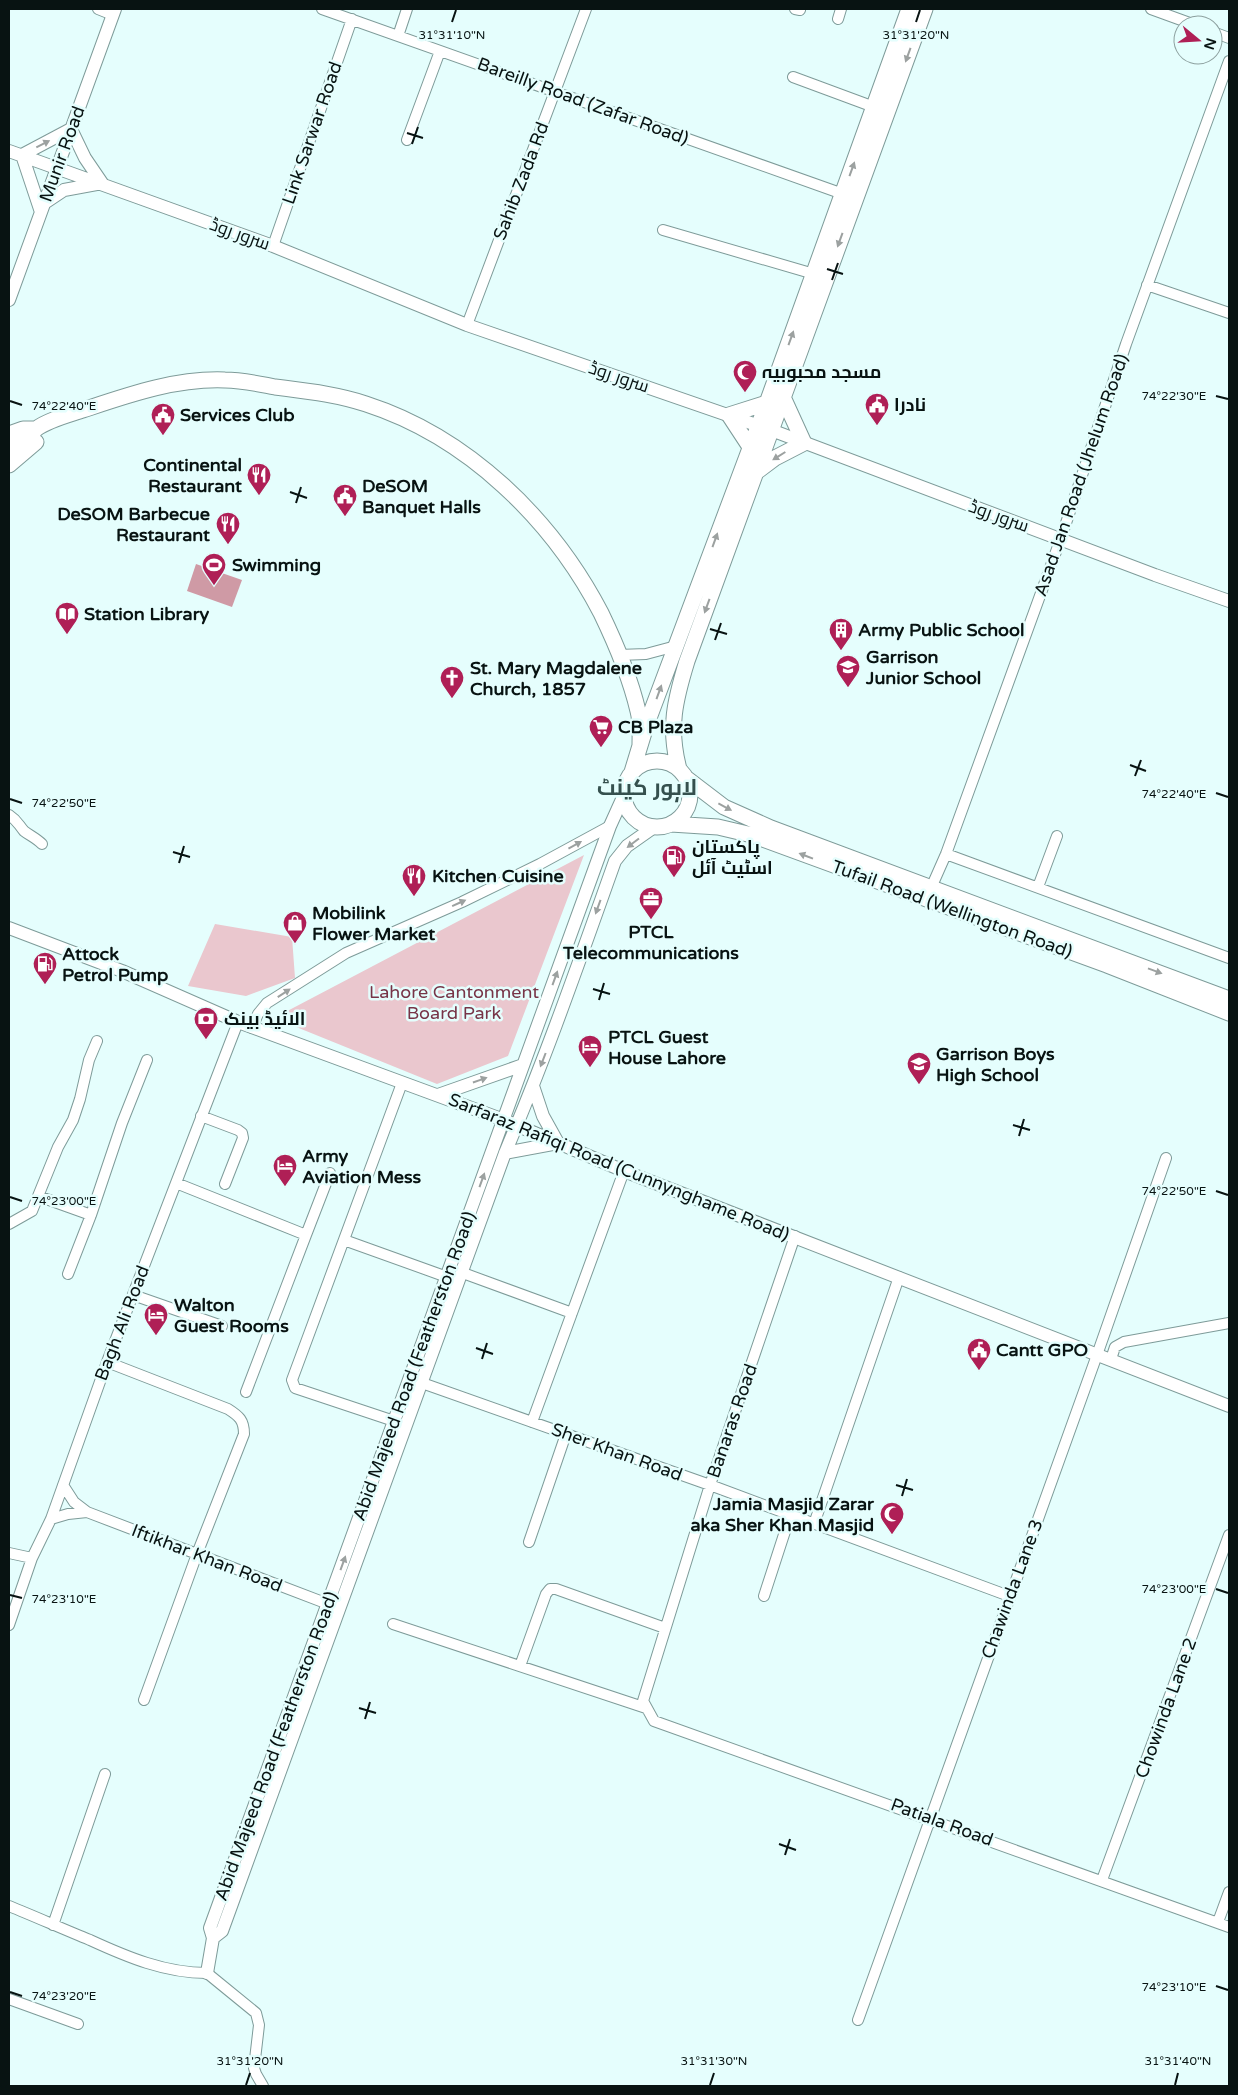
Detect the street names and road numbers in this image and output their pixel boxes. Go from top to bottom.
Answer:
street label: Bareilly Road (Zafar Road) [474,52,692,150]
street label: Link Sarwar Road [277,59,347,207]
street label: Munir Road [34,103,90,205]
street label: Sahib Zada Rd [488,119,554,243]
street label: سرور روڈ [207,213,273,255]
street label: Asad Jan Road (Jhelum Road) [1029,351,1133,599]
street label: سرور روڈ [586,356,652,398]
street label: سرور روڈ [966,495,1032,537]
street label: Tufail Road (Wellington Road) [829,855,1075,963]
street label: Sarfaraz Rafiqi Road (Cunnynghame Road) [445,1088,793,1246]
street label: Abid Majeed Road (Featherston Road) [348,1208,480,1524]
street label: Bagh Ali Road [90,1262,154,1384]
street label: Banaras Road [702,1361,762,1481]
street label: Sher Khan Road [549,1418,685,1486]
street label: Chawinda Lane 3 [977,1516,1047,1662]
street label: Iftikhar Khan Road [129,1519,285,1597]
street label: Abid Majeed Road (Featherston Road) [210,1588,342,1904]
street label: Chowinda Lane 2 [1130,1635,1202,1781]
street label: Patiala Road [888,1793,996,1851]

